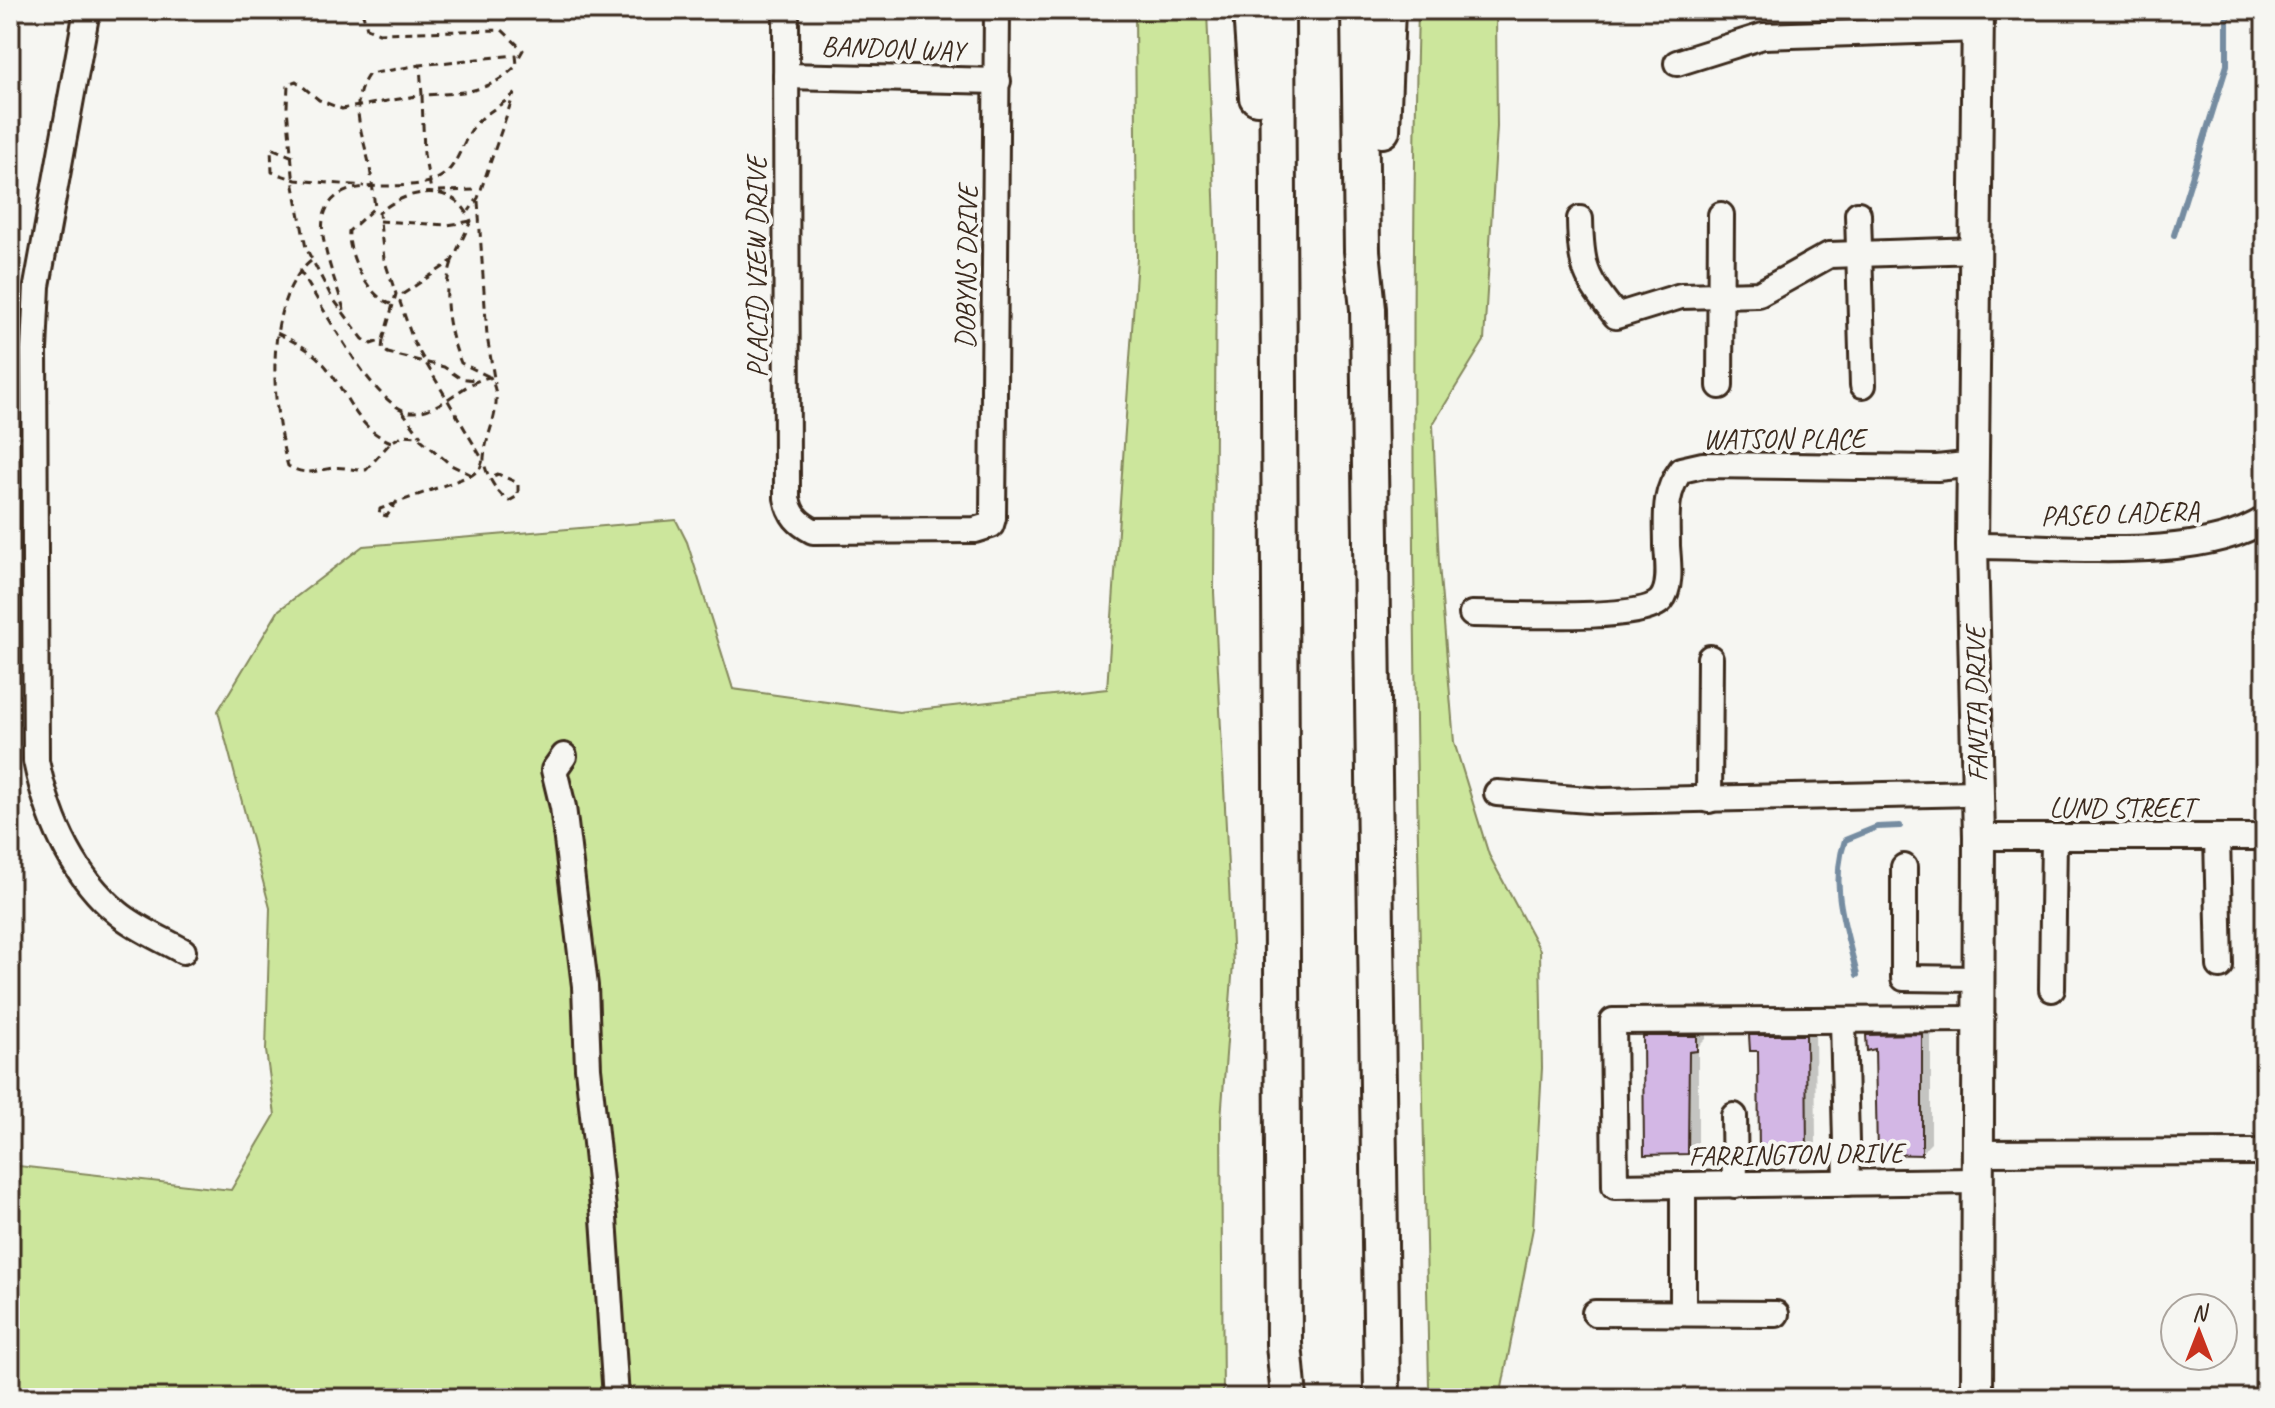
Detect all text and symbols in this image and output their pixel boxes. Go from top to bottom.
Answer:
street label: BANDON WAY [821,28,969,68]
street label: PLACID VIEW DRIVE [739,153,774,378]
street label: DOBYNS DRIVE [947,181,985,349]
street label: WATSON PLACE [1703,421,1868,456]
street label: PASEO LADERA [2040,493,2201,533]
street label: FANITA DRIVE [1957,622,1995,782]
street label: LUND STREET [2049,790,2201,825]
street label: FARRINGTON DRIVE [1688,1135,1907,1173]
north arrow [2159,1292,2239,1372]
text: N [2192,1299,2209,1327]

